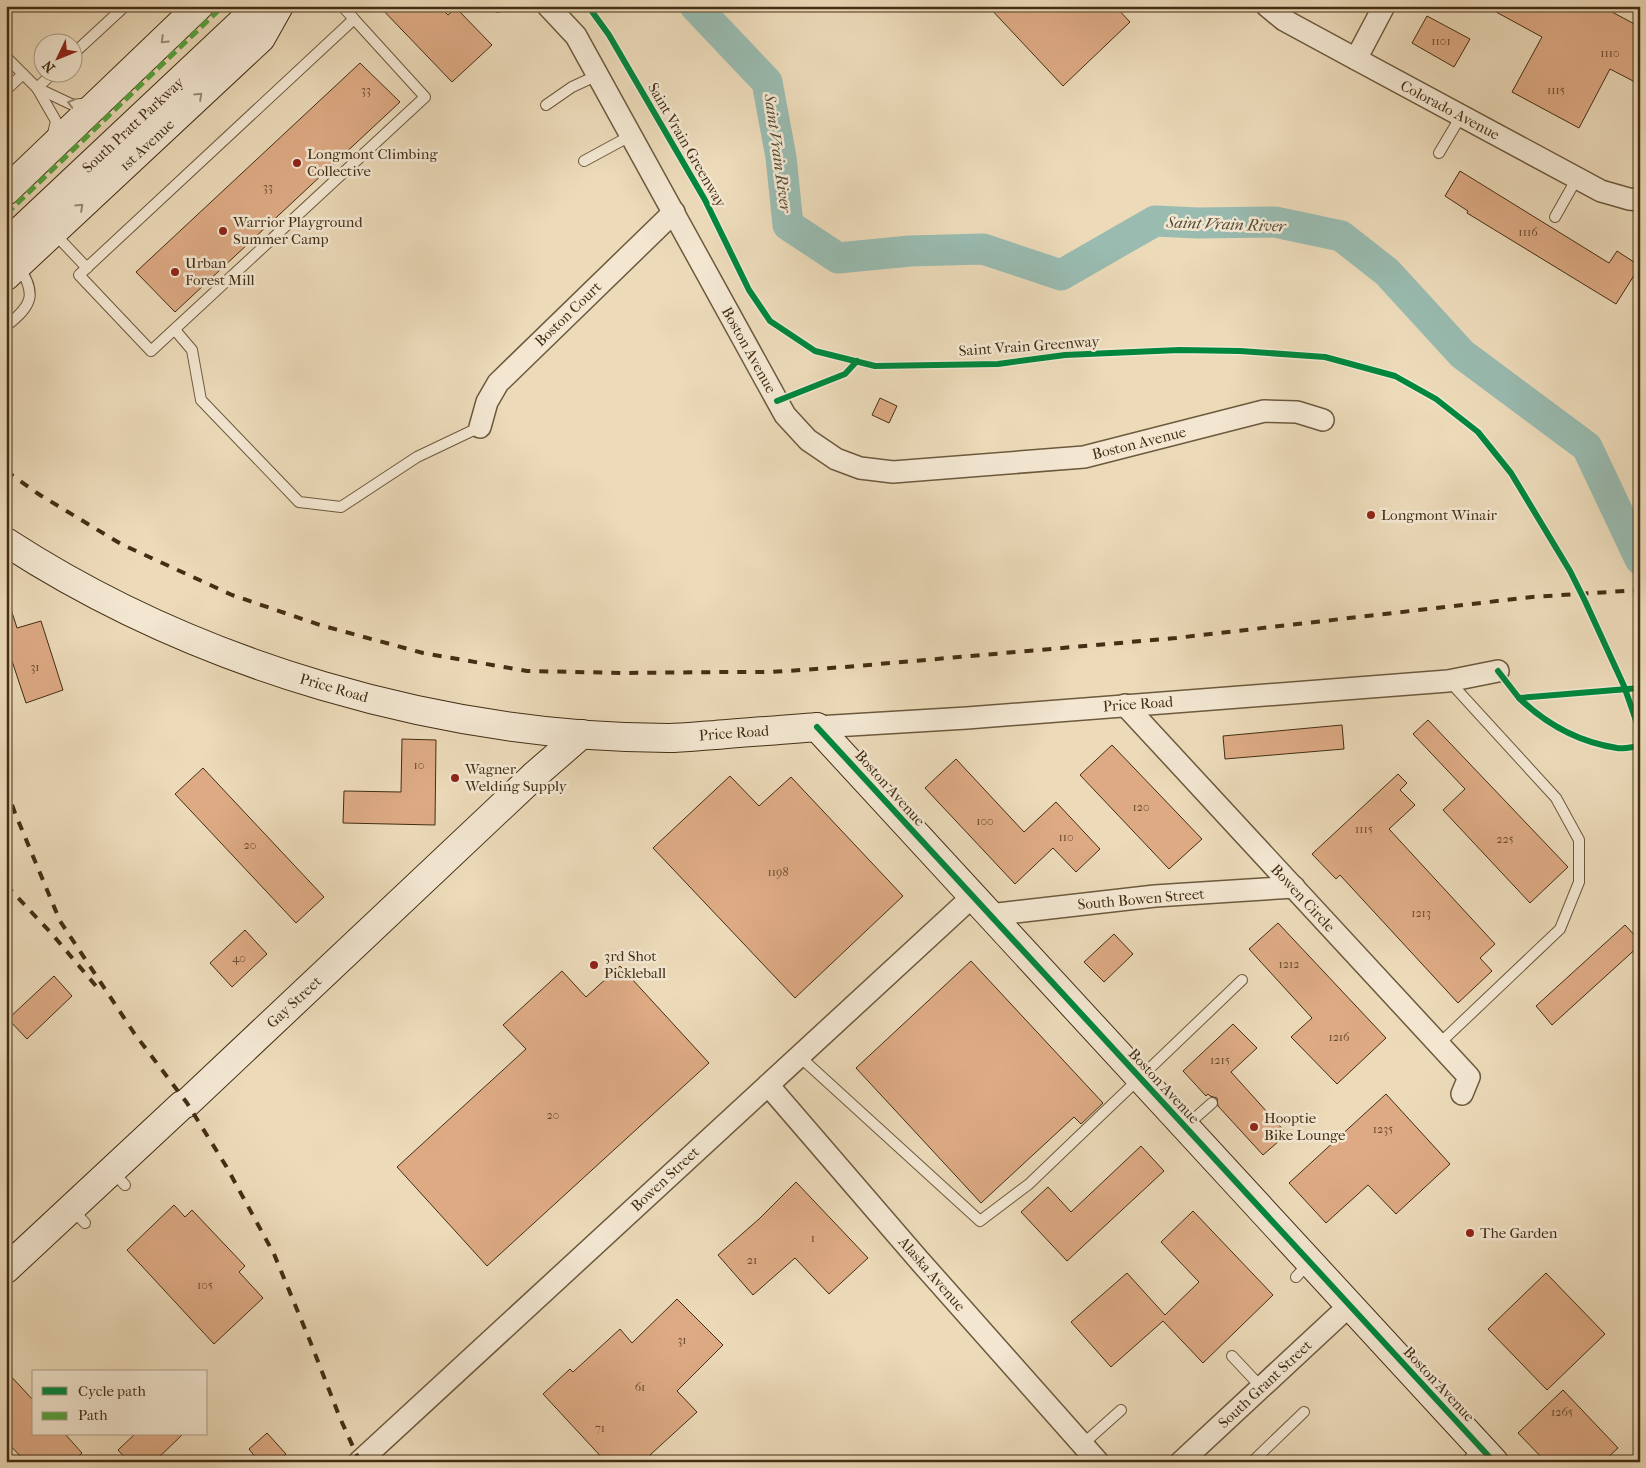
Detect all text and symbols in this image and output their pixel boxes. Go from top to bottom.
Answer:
north arrow [32,32,82,82]
one-way arrow [161,34,170,43]
house number: 1101 [1431,34,1451,48]
house number: 1110 [1600,46,1620,60]
text: N [39,57,59,76]
street label: South Pratt Parkway [78,73,188,177]
street label: Colorado Avenue [1397,76,1503,144]
street label: Saint Vrain Greenway [644,80,731,211]
house number: 33 [361,83,371,97]
house number: 1115 [1547,83,1565,97]
water label: Saint Vrain River [760,92,796,215]
one-way arrow [194,93,203,102]
one-way arrow [67,98,75,108]
street label: 1st Avenue [116,115,178,175]
place label: Longmont Climbing Collective [307,145,438,180]
marker: Longmont Climbing Collective [291,157,303,169]
house number: 33 [263,180,273,194]
one-way arrow [75,204,84,213]
water label: Saint Vrain River [1165,212,1288,236]
place label: Warrior Playground Summer Camp [232,213,363,248]
marker: Warrior Playground Summer Camp [217,225,229,237]
house number: 1116 [1518,225,1538,239]
place label: Urban Forest Mill [185,254,255,289]
marker: Urban Forest Mill [169,266,181,278]
street label: Boston Court [531,277,605,350]
street label: Boston Avenue [718,304,780,397]
street label: Saint Vrain Greenway [958,332,1101,360]
street label: Boston Avenue [1090,423,1188,463]
place label: Longmont Winair [1381,506,1498,524]
marker: Longmont Winair [1365,509,1377,521]
house number: 31 [30,660,40,674]
street label: Price Road [298,670,371,707]
street label: Price Road [1102,693,1175,715]
street label: Price Road [698,722,771,744]
street label: Boston Avenue [851,746,929,830]
house number: 10 [414,758,424,772]
place label: Wagner Welding Supply [464,760,568,795]
marker: Wagner Welding Supply [449,772,461,784]
house number: 120 [1132,800,1150,814]
house number: 100 [976,814,994,828]
house number: 1115 [1355,822,1373,836]
house number: 110 [1058,830,1074,844]
house number: 225 [1496,832,1514,846]
house number: 20 [244,838,256,852]
street label: Bowen Circle [1267,860,1339,936]
house number: 1198 [768,865,788,879]
street label: South Bowen Street [1077,884,1206,914]
house number: 1213 [1411,906,1431,920]
place label: 3rd Shot Pickleball [604,947,666,982]
house number: 40 [232,951,246,965]
house number: 1212 [1279,957,1299,971]
marker: 3rd Shot Pickleball [588,959,600,971]
street label: Gay Street [263,972,326,1032]
house number: 1216 [1328,1030,1350,1044]
street label: Boston Avenue [1125,1045,1204,1128]
house number: 1215 [1210,1053,1230,1067]
house number: 20 [547,1108,559,1122]
place label: Hooptie Bike Lounge [1264,1109,1346,1144]
marker: Hooptie Bike Lounge [1248,1121,1260,1133]
house number: 1235 [1373,1122,1393,1136]
street label: Bowen Street [627,1142,703,1215]
place label: The Garden [1480,1224,1558,1242]
marker: The Garden [1464,1227,1476,1239]
house number: 1 [811,1231,815,1245]
street label: Alaska Avenue [894,1232,970,1315]
house number: 21 [747,1253,757,1267]
house number: 105 [197,1278,213,1292]
house number: 31 [677,1333,687,1347]
street label: South Grant Street [1214,1336,1316,1432]
street label: Boston Avenue [1400,1343,1479,1426]
legend [32,1370,208,1436]
house number: 61 [635,1380,645,1394]
text: Cycle path [78,1382,146,1400]
house number: 1265 [1551,1405,1573,1419]
text: Path [78,1406,108,1424]
house number: 71 [595,1421,605,1435]

